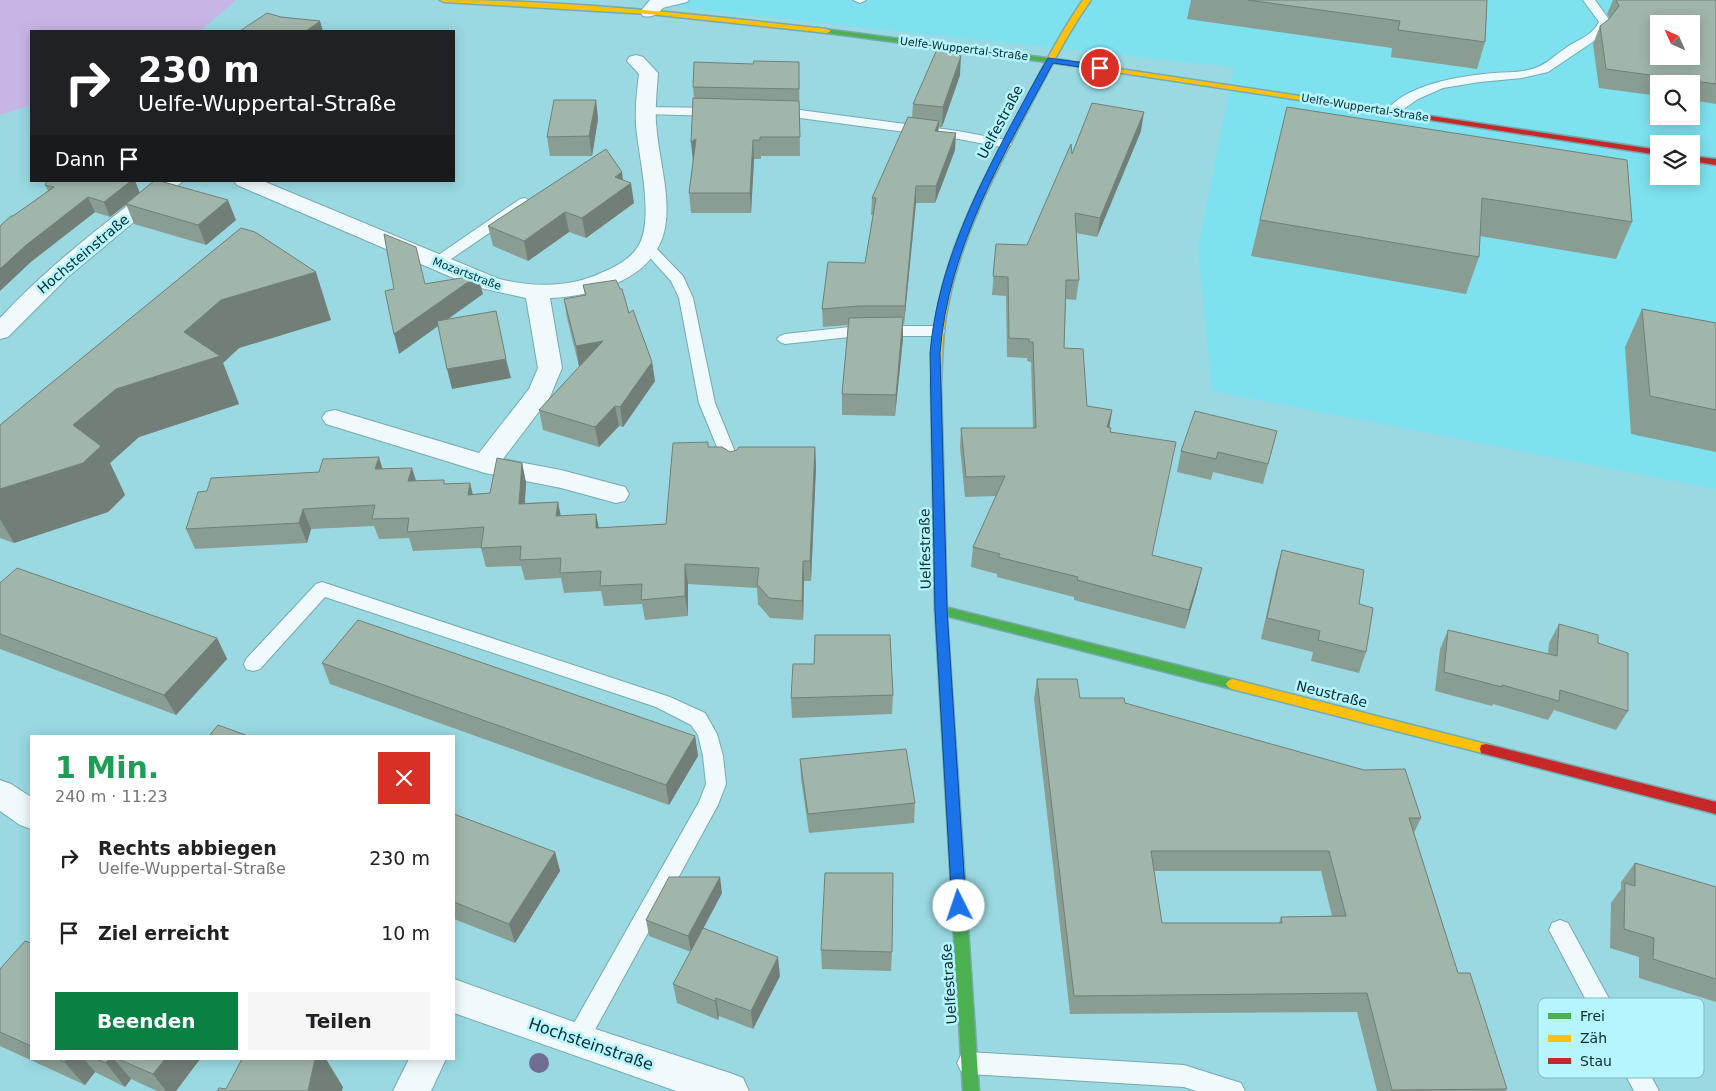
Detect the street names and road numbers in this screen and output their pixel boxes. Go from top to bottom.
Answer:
street label: Uelfe-Wuppertal-Straße [899,35,1029,63]
street label: Uelfestraße [974,83,1026,161]
street label: Uelfe-Wuppertal-Straße [1300,91,1430,125]
street label: Hochsteinstraße [34,211,132,297]
street label: Mozartstraße [431,255,503,293]
street label: Uelfestraße [916,508,934,590]
street label: Neustraße [1295,677,1369,711]
street label: Uelfestraße [938,943,960,1025]
street label: Hochsteinstraße [526,1014,656,1074]

